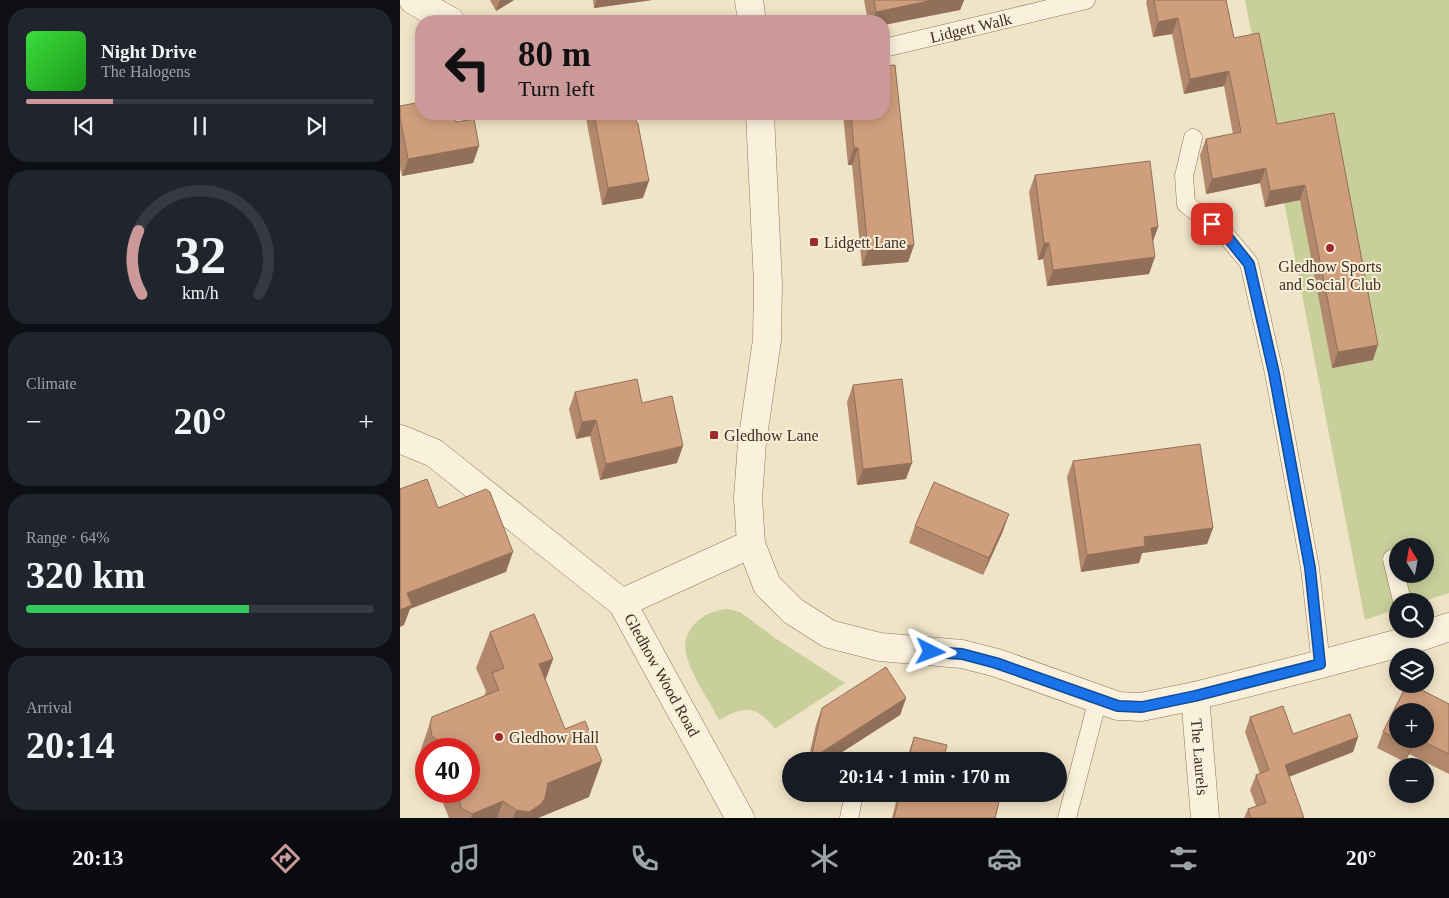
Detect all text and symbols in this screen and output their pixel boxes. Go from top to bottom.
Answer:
street label: Lidgett Walk [928,10,1013,45]
icon: left [435,35,500,100]
text: 80 m [518,35,591,74]
text: Night Drive [101,41,197,62]
text: The Halogens [101,63,190,80]
text: Turn left [518,76,595,101]
icon: previous [70,112,98,140]
icon: pause [186,112,214,140]
icon: next [302,112,330,140]
pin [1191,203,1233,245]
icon: arrive [1198,210,1226,238]
text: 32 [174,227,226,284]
place label: Lidgett Lane [824,234,906,252]
marker: Lidgett Lane [808,236,820,248]
marker: Gledhow Sports and Social Club [1324,242,1336,254]
place label: Gledhow Sports and Social Club [1278,258,1382,293]
text: km/h [182,283,218,303]
text: Climate [26,375,77,392]
text: 20° [173,400,227,442]
text: − [26,406,42,437]
text: + [358,406,374,437]
place label: Gledhow Lane [724,427,819,444]
marker: Gledhow Lane [708,429,720,441]
text: Range · 64% [26,529,110,546]
north arrow [1389,538,1434,582]
map controls [1389,538,1434,803]
text: 320 km [26,554,145,596]
button: search [1389,593,1434,638]
street label: Gledhow Wood Road [621,611,703,739]
position arrow [904,625,956,677]
button: layers [1389,648,1434,693]
text: Arrival [26,699,72,716]
button: + [1389,703,1434,748]
street label: The Laurels [1188,718,1212,796]
text: 20:14 [26,724,115,766]
place label: Gledhow Hall [509,729,600,746]
marker: Gledhow Hall [493,731,505,743]
speed limit sign: 40 [415,738,480,803]
button: − [1389,758,1434,803]
text: 20:14 · 1 min · 170 m [839,766,1010,787]
icon: directions [268,841,303,876]
icon: music [448,841,483,876]
icon: phone [627,841,662,876]
icon: climate [807,841,842,876]
icon: car [987,841,1022,876]
icon: filters [1166,841,1201,876]
text: 20:13 [72,845,124,870]
text: 20° [1346,845,1377,870]

